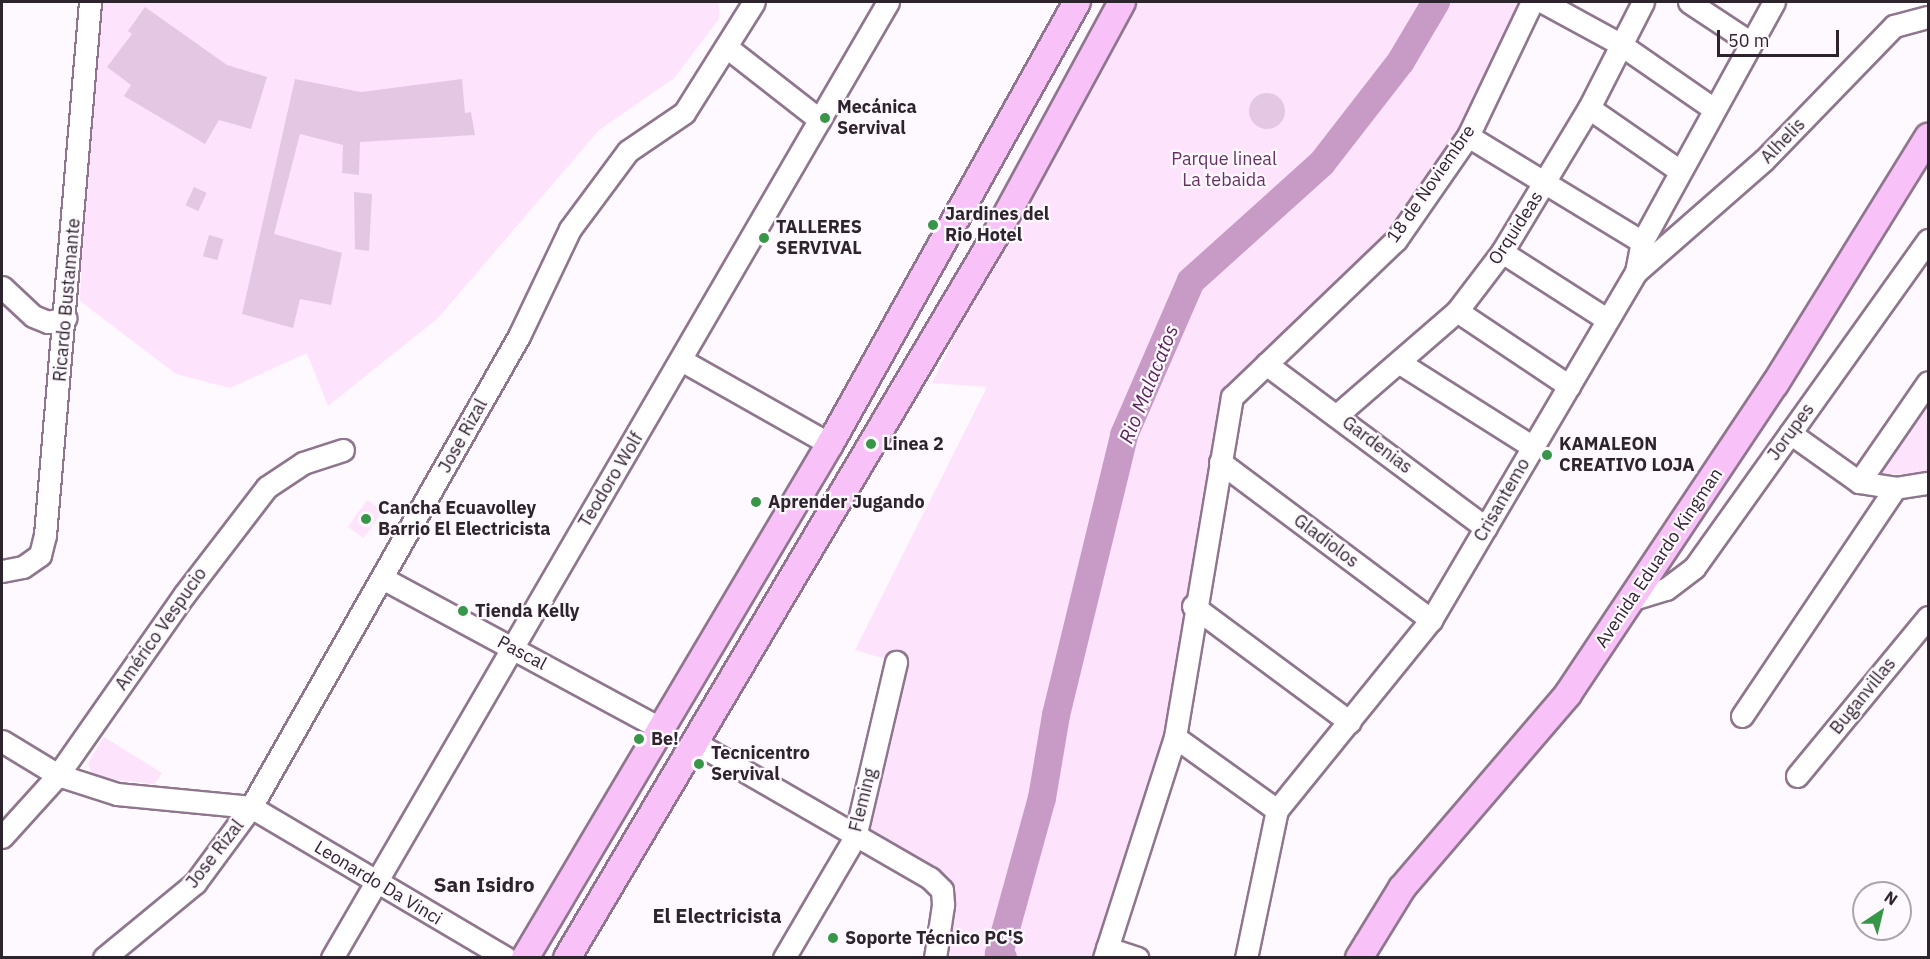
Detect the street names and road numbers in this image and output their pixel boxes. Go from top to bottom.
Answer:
street label: Alhelis [1756,114,1810,168]
street label: 18 de Noviembre [1382,121,1480,247]
street label: Orquideas [1484,187,1548,269]
street label: Ricardo Bustamante [49,217,85,383]
street label: Jose Rizal [434,395,492,477]
street label: Jorupes [1763,399,1819,465]
street label: Gardenias [1338,412,1416,478]
street label: Teodoro Wolf [574,429,648,531]
street label: Crisantemo [1469,454,1535,546]
street label: Avenida Eduardo Kingman [1591,464,1727,652]
street label: Gladiolos [1289,510,1363,572]
street label: Américo Vespucio [111,563,211,695]
street label: Pascal [494,631,550,675]
street label: Buganvillas [1825,653,1901,739]
street label: Fleming [845,766,881,834]
street label: Jose Rizal [182,815,248,893]
street label: Leonardo Da Vinci [310,836,446,930]

